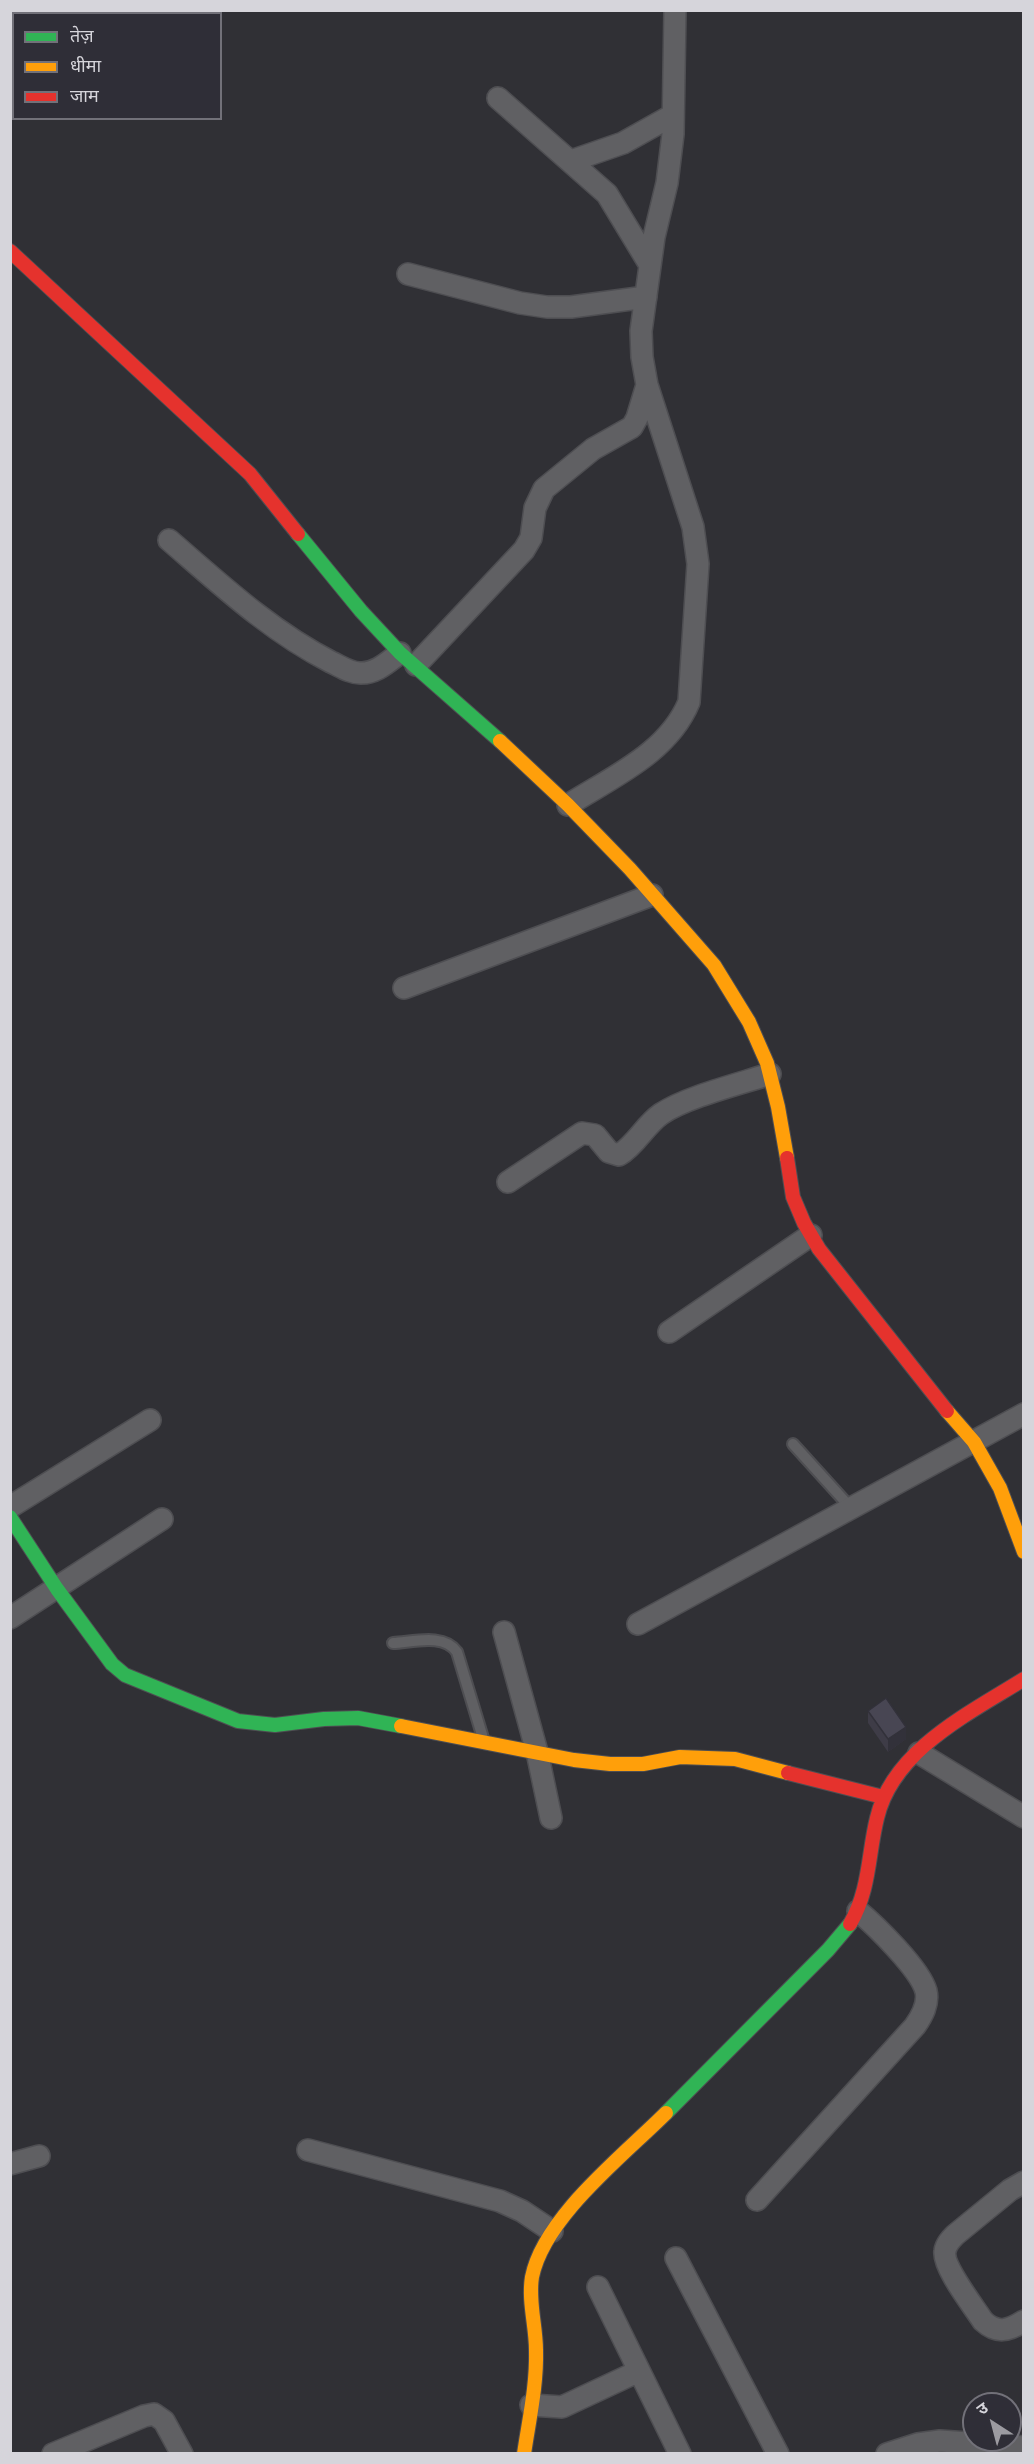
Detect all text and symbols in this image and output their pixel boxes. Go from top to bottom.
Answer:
legend [12,12,222,120]
text: तेज़ [70,25,94,47]
text: धीमा [70,55,101,77]
text: जाम [70,85,99,107]
north arrow [962,2392,1022,2452]
text: उ [973,2398,992,2420]

